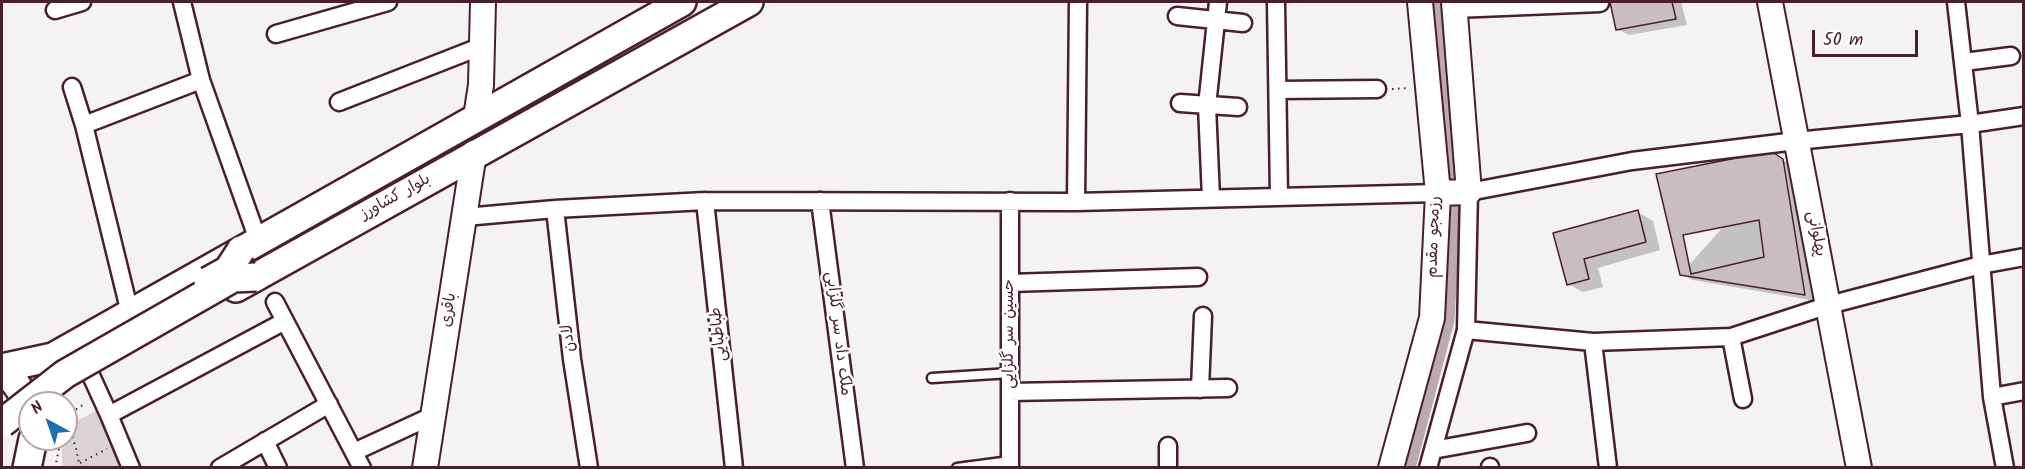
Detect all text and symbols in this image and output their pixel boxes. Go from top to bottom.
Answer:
scale bar [1815,18,1922,56]
text: 50 m [1823,26,1863,55]
street label: بلوار کشاورز [358,171,434,225]
street label: رزمجو مقدم [1424,196,1446,278]
street label: پهلوانی [1801,210,1829,258]
street label: ملک داد سر گلزایی [820,271,854,397]
street label: حسین سر گلزایی [1000,279,1020,389]
street label: باقری [438,292,462,328]
street label: طباطبایی [708,306,732,362]
street label: لادن [559,323,581,353]
north arrow [18,391,78,451]
text: N [25,396,49,421]

